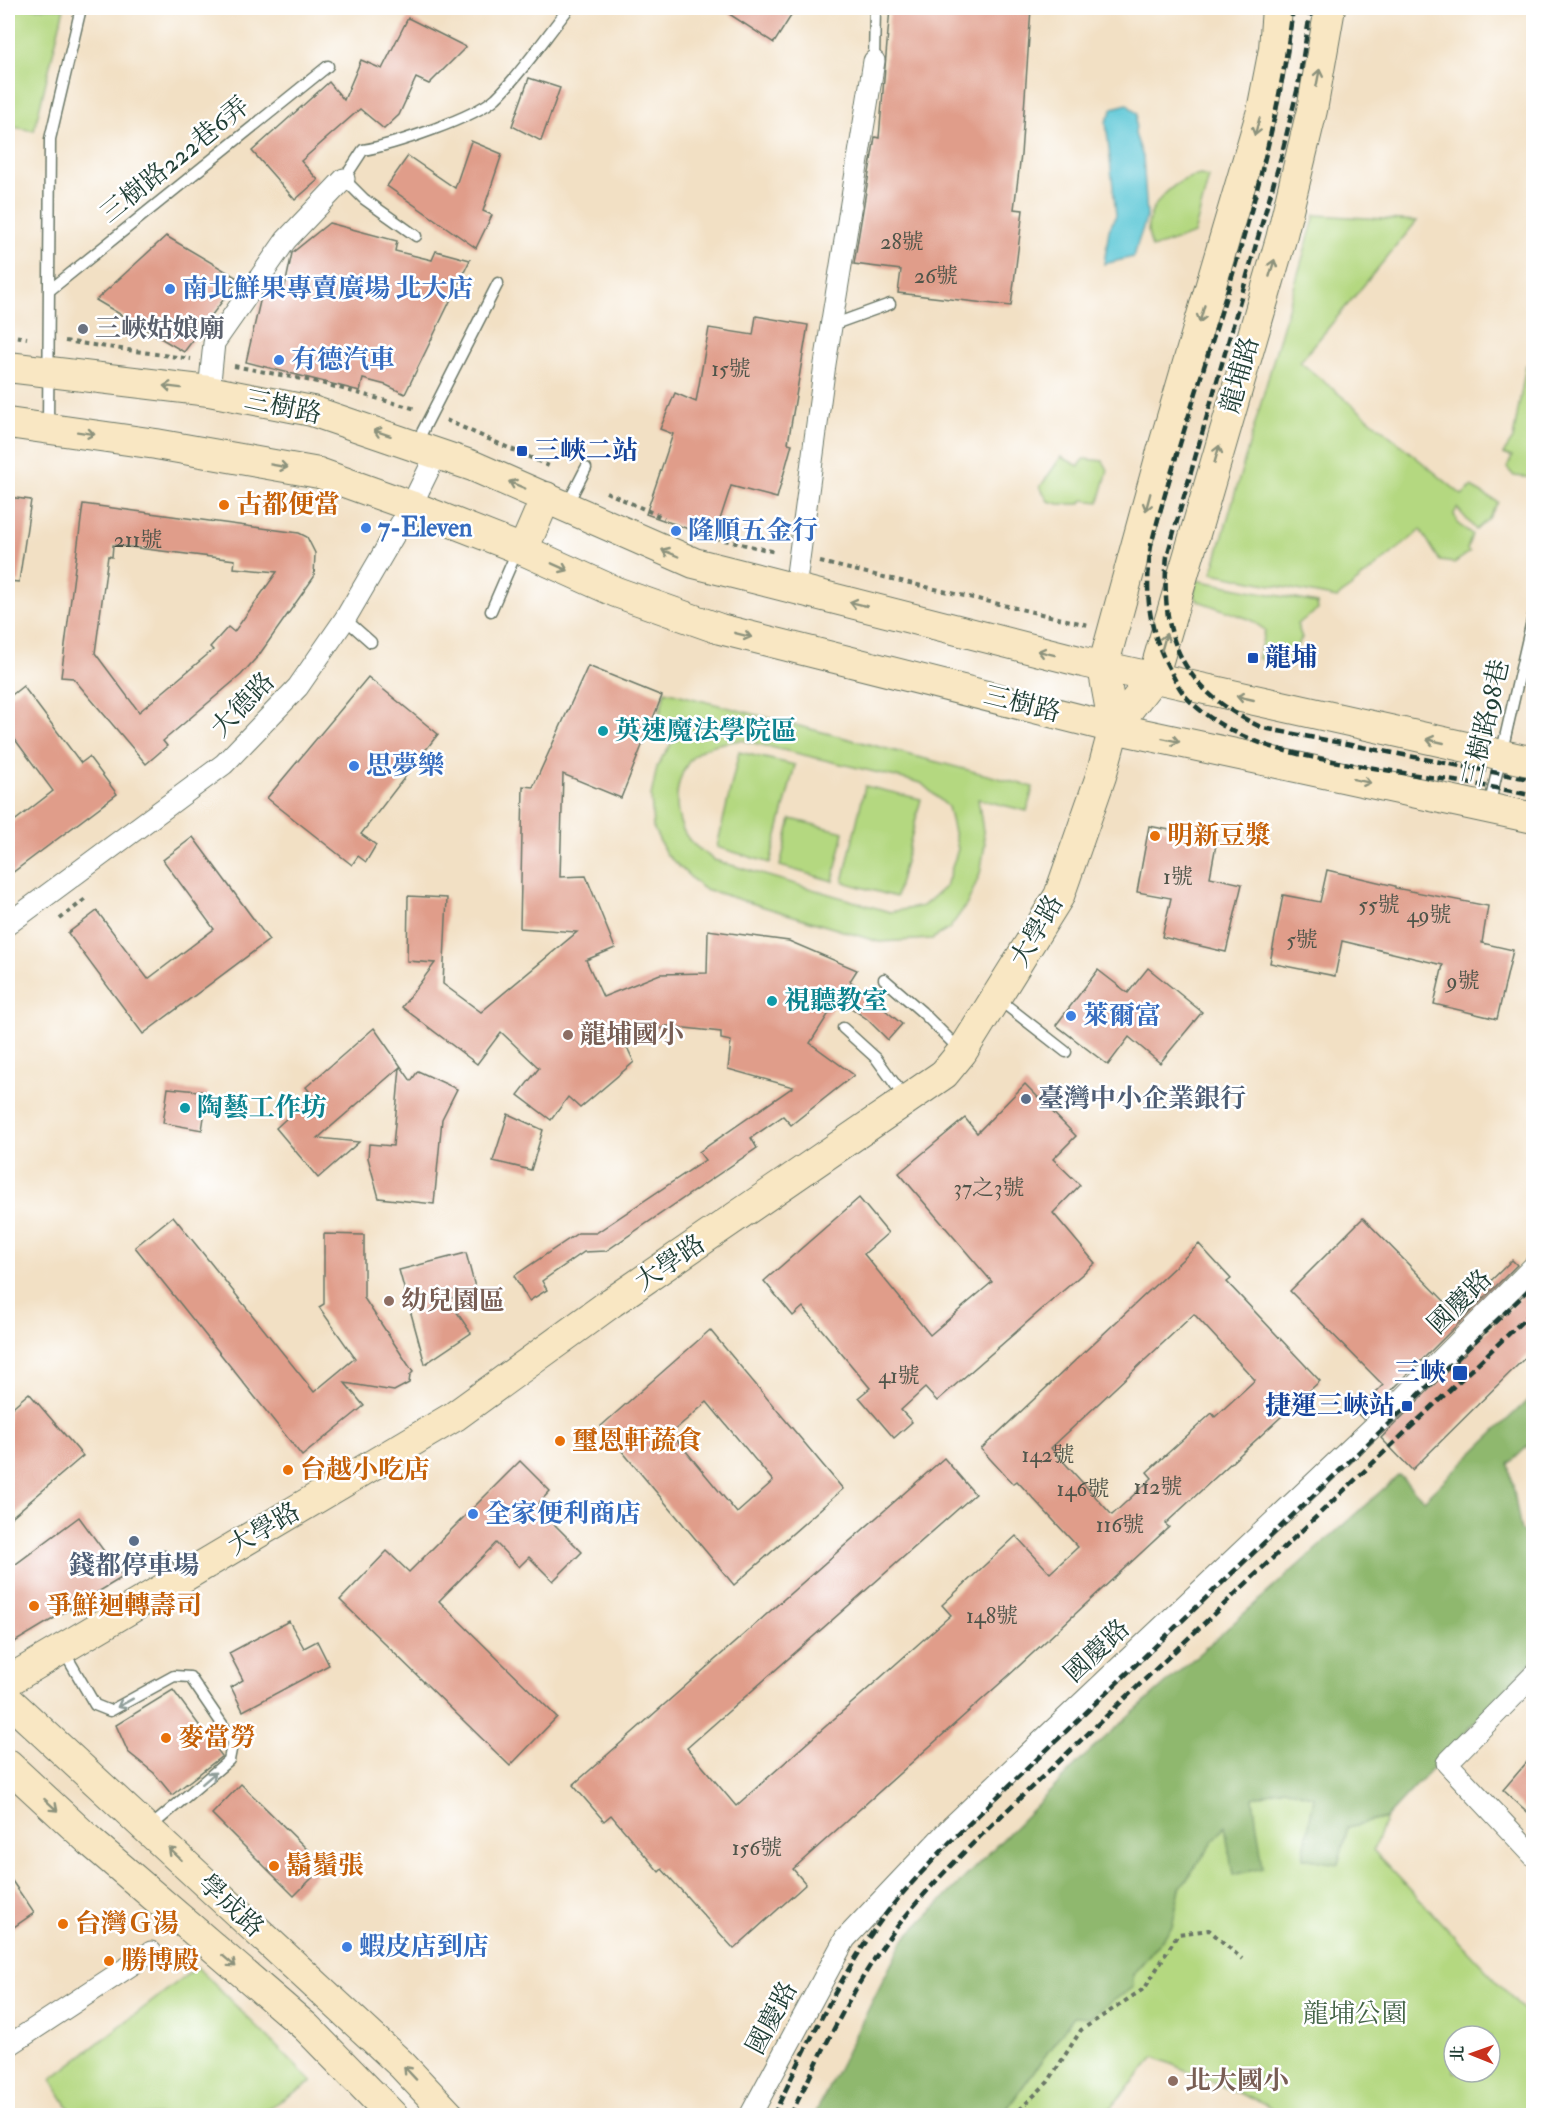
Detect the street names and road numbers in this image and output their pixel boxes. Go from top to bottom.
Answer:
street label: 三樹路222巷6弄 [94,90,256,230]
street label: 龍埔路 [1214,333,1266,417]
street label: 三樹路 [242,383,324,431]
street label: 三樹路98巷 [1456,656,1516,790]
street label: 大德路 [204,666,282,744]
street label: 三樹路 [980,679,1064,729]
street label: 大學路 [1004,889,1070,973]
street label: 大學路 [629,1228,711,1298]
street label: 國慶路 [1421,1263,1499,1341]
street label: 大學路 [222,1496,306,1562]
street label: 國慶路 [1058,1613,1136,1689]
street label: 學成路 [192,1868,270,1944]
street label: 國慶路 [740,1976,804,2060]

